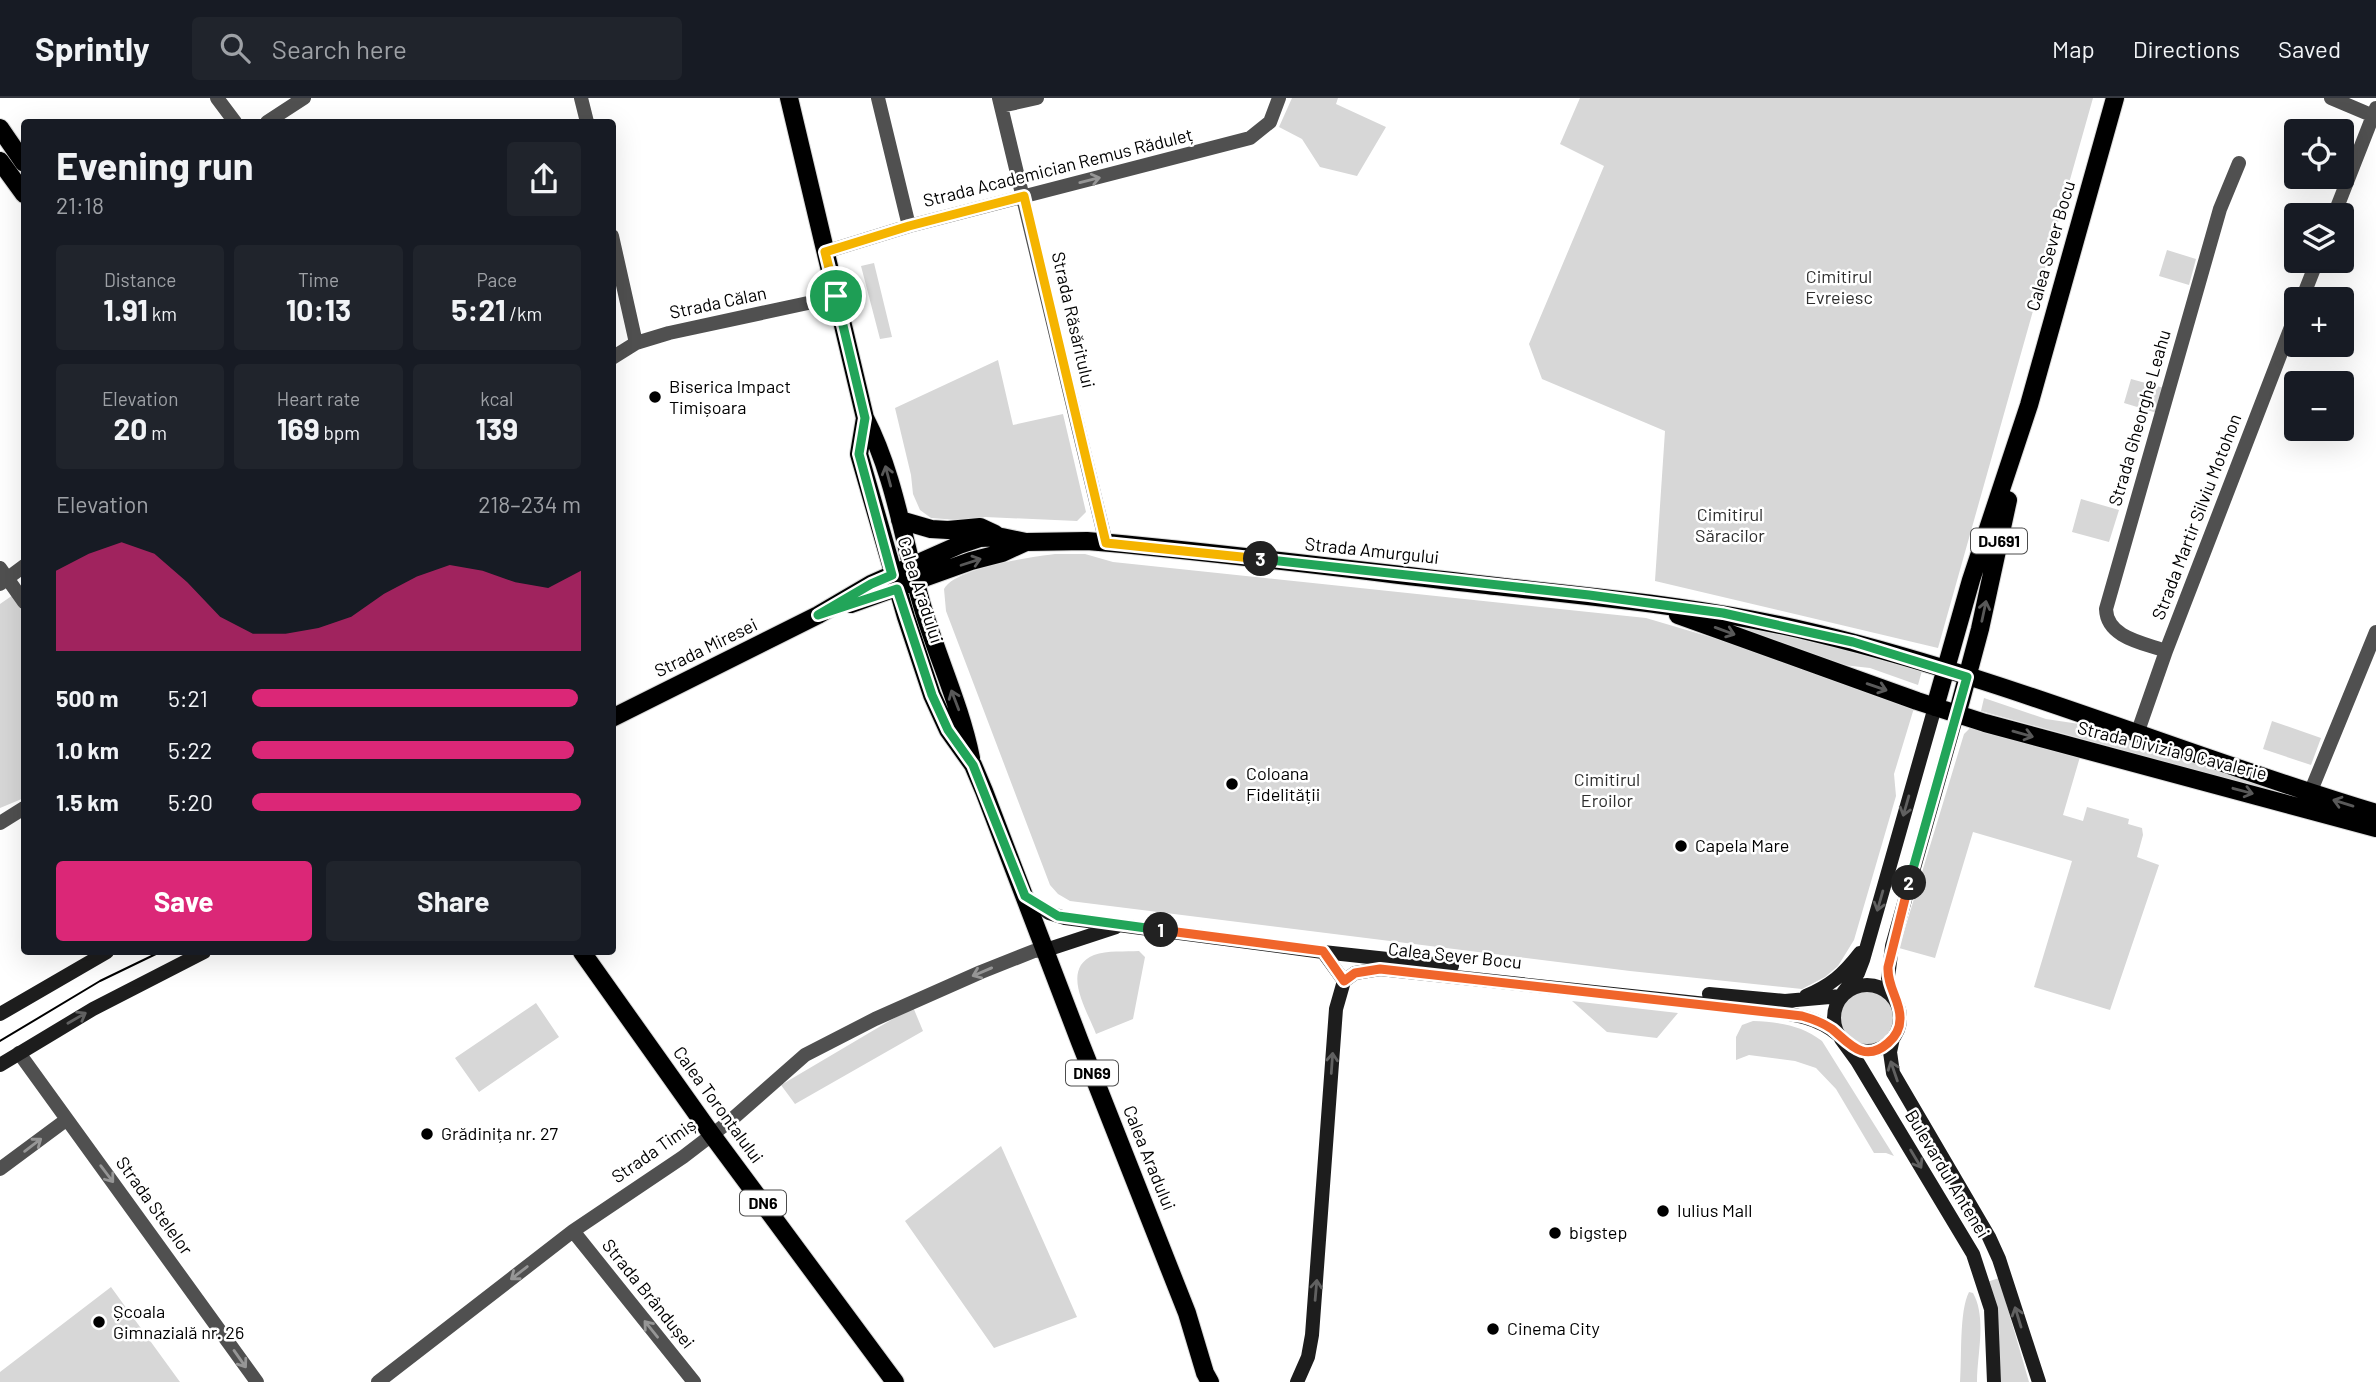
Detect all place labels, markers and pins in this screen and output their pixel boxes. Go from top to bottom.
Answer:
pin [806,266,866,326]
place label: Biserica Impact Timișoara [669,375,791,418]
marker: Biserica Impact Timișoara [647,389,663,405]
pin: 3 [1244,542,1278,576]
place label: Coloana Fidelității [1246,762,1320,805]
marker: Coloana Fidelității [1224,776,1240,792]
place label: Capela Mare [1695,834,1789,856]
marker: Capela Mare [1673,838,1689,854]
pin: 2 [1892,866,1926,900]
pin: 1 [1144,912,1178,948]
place label: Grădinița nr. 27 [441,1122,559,1144]
marker: Grădinița nr. 27 [419,1126,435,1142]
place label: Iulius Mall [1677,1199,1752,1221]
marker: Iulius Mall [1655,1203,1671,1219]
place label: bigstep [1569,1221,1627,1243]
marker: bigstep [1547,1225,1563,1241]
place label: Școala Gimnazială nr. 26 [113,1300,244,1343]
marker: Școala Gimnazială nr. 26 [91,1314,107,1330]
place label: Cinema City [1507,1317,1600,1339]
marker: Cinema City [1485,1321,1501,1337]

